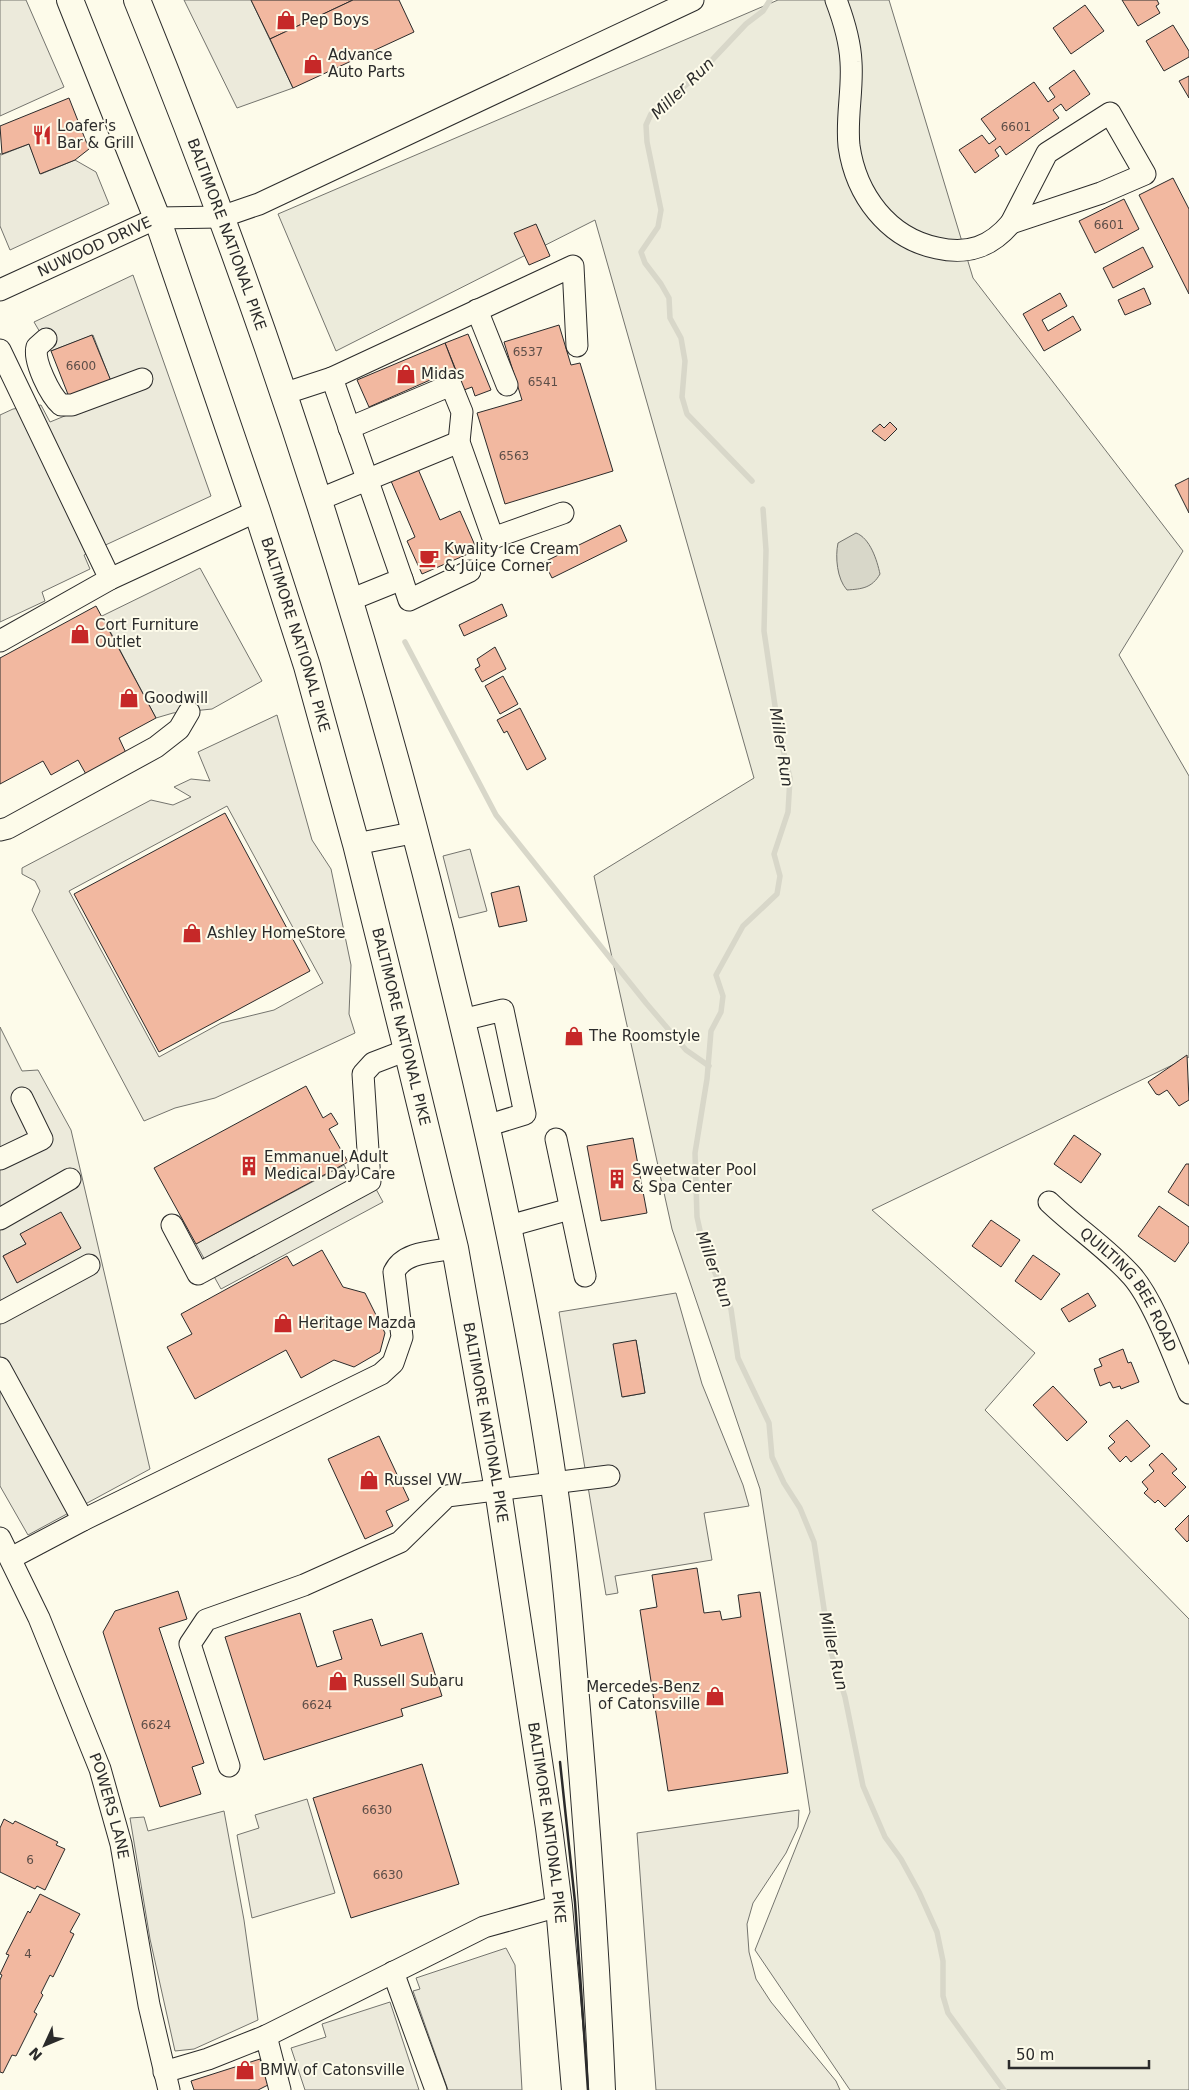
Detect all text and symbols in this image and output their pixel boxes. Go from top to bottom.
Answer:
shop icon: Pep Boys [275,9,297,31]
place label: Pep Boys [301,11,369,29]
place label: Advance Auto Parts [328,46,405,81]
shop icon: Advance Auto Parts [302,53,324,75]
water label: Miller Run [647,54,718,123]
place label: Loafer's Bar & Grill [57,117,134,152]
house number: 6601 [1001,120,1031,134]
restaurant icon: Loafer's Bar & Grill [31,124,53,146]
street label: BALTIMORE NATIONAL PIKE [184,136,270,333]
street label: NUWOOD DRIVE [35,213,154,281]
house number: 6601 [1094,218,1124,232]
house number: 6537 [513,345,543,359]
house number: 6600 [66,359,96,373]
shop icon: Midas [395,363,417,385]
place label: Midas [421,365,465,383]
house number: 6541 [528,375,558,389]
house number: 6563 [499,449,529,463]
street label: BALTIMORE NATIONAL PIKE [257,535,334,734]
place label: Kwality Ice Cream & Juice Corner [444,540,579,575]
cafe icon: Kwality Ice Cream & Juice Corner [418,547,440,569]
place label: Cort Furniture Outlet [95,616,199,651]
shop icon: Cort Furniture Outlet [69,623,91,645]
shop icon: Goodwill [118,687,140,709]
place label: Goodwill [144,689,208,707]
water label: Miller Run [766,706,797,788]
shop icon: Ashley HomeStore [181,922,203,944]
place label: Ashley HomeStore [207,924,346,942]
street label: BALTIMORE NATIONAL PIKE [368,926,434,1127]
shop icon: The Roomstyle [563,1025,585,1047]
place label: The Roomstyle [588,1027,700,1045]
place label: Emmanuel Adult Medical Day Care [264,1148,395,1183]
building icon: Emmanuel Adult Medical Day Care [238,1155,260,1177]
place label: Sweetwater Pool & Spa Center [632,1161,757,1196]
building icon: Sweetwater Pool & Spa Center [606,1168,628,1190]
street label: QUILTING BEE ROAD [1076,1224,1180,1355]
water label: Miller Run [692,1228,737,1310]
shop icon: Heritage Mazda [272,1312,294,1334]
place label: Heritage Mazda [298,1314,416,1332]
street label: BALTIMORE NATIONAL PIKE [459,1321,512,1524]
shop icon: Russel VW [358,1469,380,1491]
place label: Russel VW [384,1471,462,1489]
water label: Miller Run [815,1610,852,1692]
shop icon: Russell Subaru [327,1670,349,1692]
place label: Russell Subaru [353,1672,464,1690]
place label: Mercedes-Benz of Catonsville [586,1678,700,1713]
shop icon: Mercedes-Benz of Catonsville [704,1685,726,1707]
house number: 6624 [302,1698,332,1712]
house number: 6624 [141,1718,171,1732]
street label: BALTIMORE NATIONAL PIKE [524,1721,569,1924]
street label: POWERS LANE [85,1750,132,1860]
house number: 6630 [362,1803,392,1817]
house number: 6 [26,1853,34,1867]
house number: 6630 [373,1868,403,1882]
house number: 4 [24,1947,32,1961]
north arrow [20,2020,70,2070]
scale bar [1009,2038,1149,2070]
text: N [26,2044,45,2064]
text: 50 m [1016,2046,1054,2064]
shop icon: BMW of Catonsville [234,2059,256,2081]
place label: BMW of Catonsville [260,2061,405,2079]

